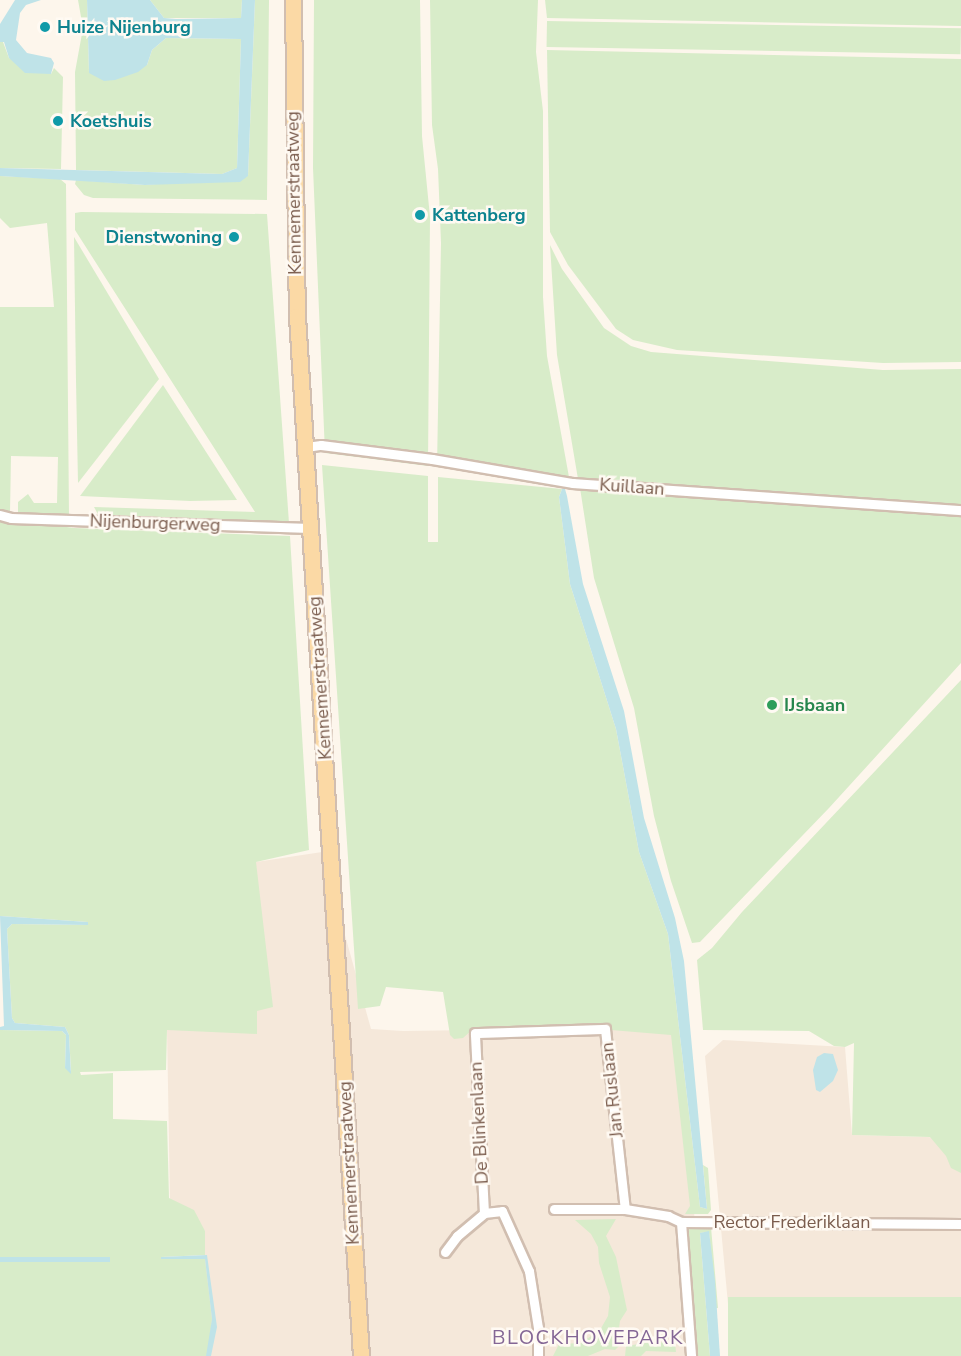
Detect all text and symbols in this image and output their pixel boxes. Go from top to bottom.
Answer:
place label: Huize Nijenburg [57,16,191,38]
marker: Huize Nijenburg [38,20,52,34]
place label: Koetshuis [70,110,152,132]
street label: Kennemerstraatweg [282,111,306,275]
marker: Koetshuis [51,114,65,128]
place label: Kattenberg [432,204,526,226]
marker: Kattenberg [413,208,427,222]
place label: Dienstwoning [106,226,222,248]
marker: Dienstwoning [227,230,241,244]
street label: Kuillaan [599,474,665,500]
street label: Nijenburgerweg [89,510,221,536]
street label: Kennemerstraatweg [304,596,336,760]
place label: IJsbaan [784,694,845,716]
marker: IJsbaan [765,698,779,712]
street label: Jan Ruslaan [596,1041,628,1139]
street label: De Blinkenlaan [465,1061,493,1185]
street label: Kennemerstraatweg [334,1081,364,1245]
street label: Rector Frederiklaan [714,1211,870,1233]
district label: BLOCKHOVEPARK [492,1325,684,1349]

